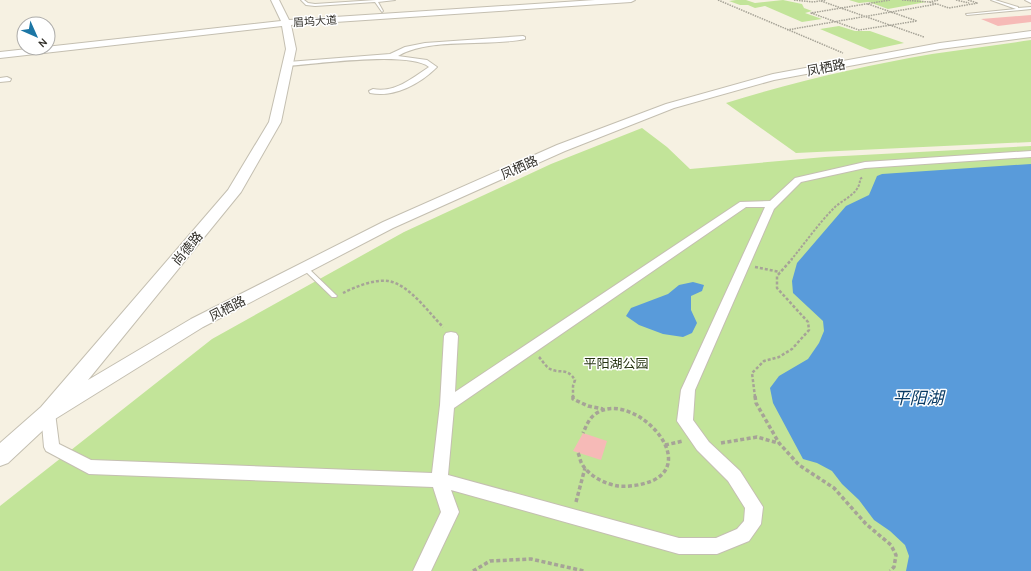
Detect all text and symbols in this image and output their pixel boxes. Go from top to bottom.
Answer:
street label: 眉坞大道 [293,13,337,30]
north arrow [16,16,56,56]
text: N [35,35,50,50]
street label: 凤栖路 [806,56,847,79]
street label: 凤栖路 [498,153,540,182]
street label: 尚德路 [169,229,206,268]
street label: 凤栖路 [206,293,248,324]
park label: 平阳湖公园 [583,356,649,371]
water label: 平阳湖 [893,388,946,408]

